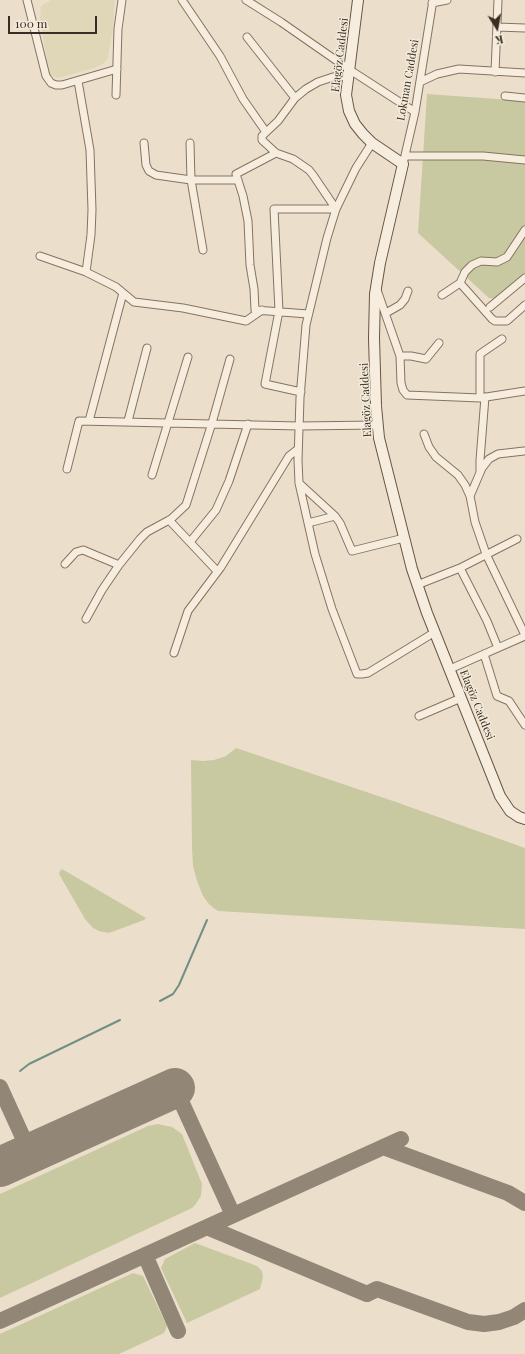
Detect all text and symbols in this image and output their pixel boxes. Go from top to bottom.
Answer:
scale bar [10,8,99,34]
north arrow [477,8,517,48]
text: 100 m [15,15,47,31]
street label: Elagöz Caddesi [329,17,351,93]
text: K [494,32,505,48]
street label: Lokman Caddesi [394,38,422,122]
street label: Elagöz Caddesi [357,362,375,438]
street label: Elagöz Caddesi [457,668,497,742]

